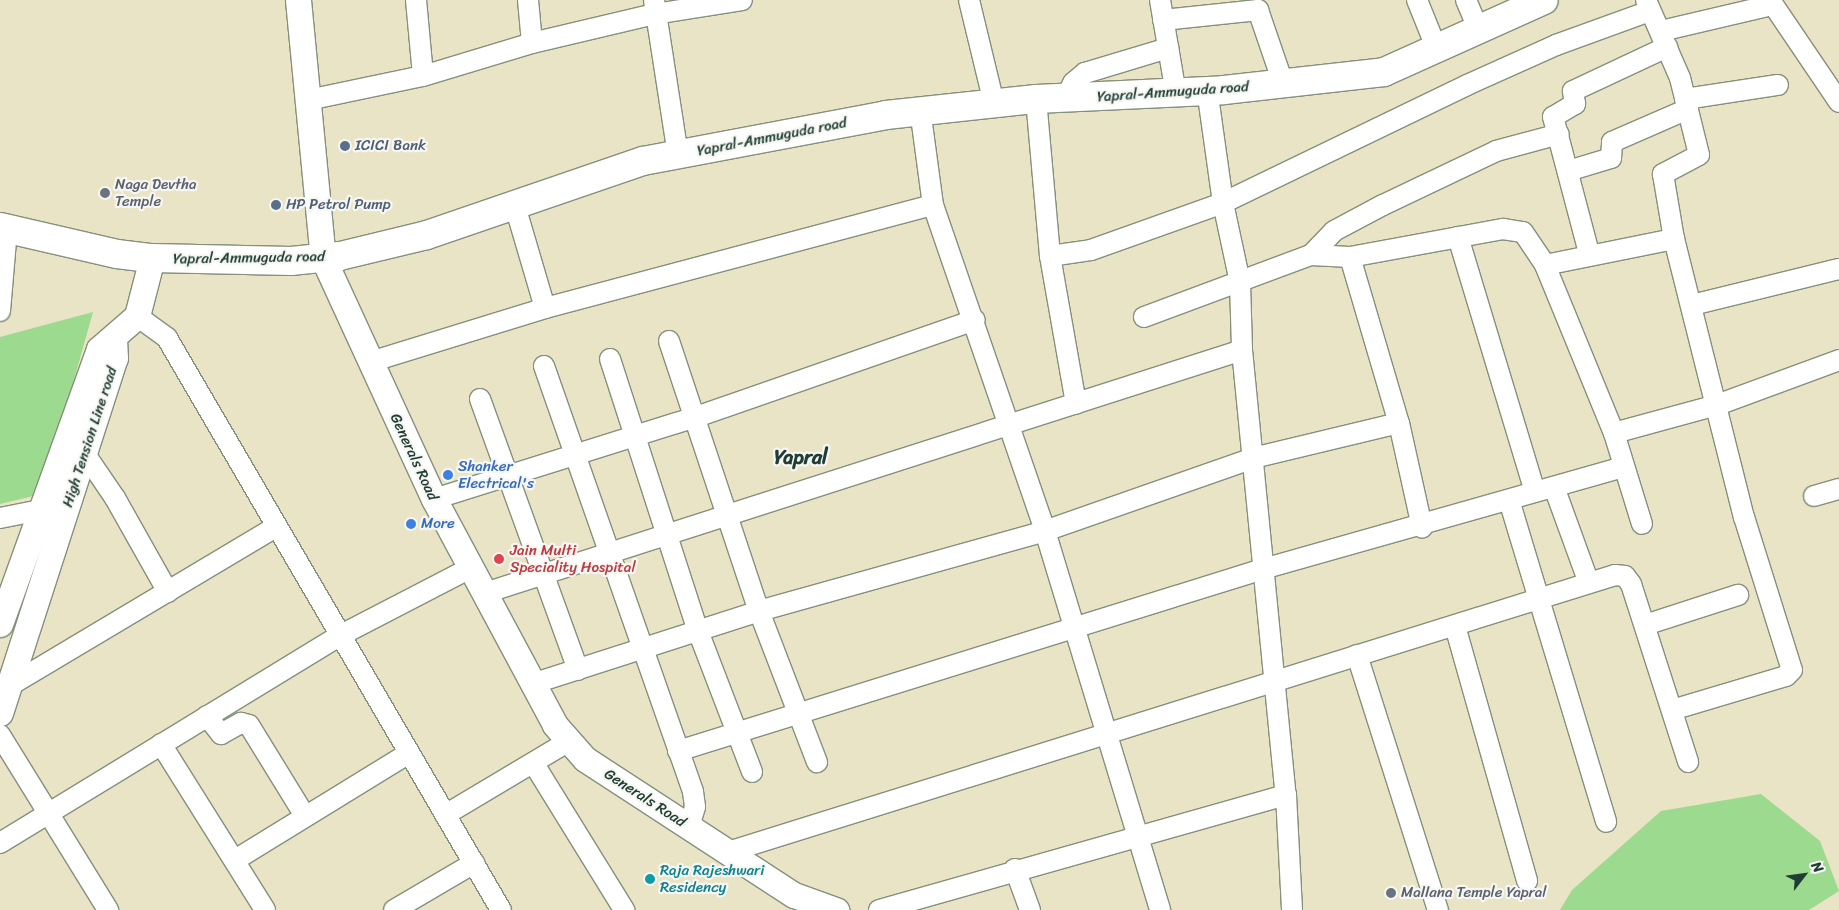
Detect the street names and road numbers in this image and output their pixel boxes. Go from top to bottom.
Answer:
street label: Yapral-Ammuguda road [1097,78,1249,106]
street label: Yapral-Ammuguda road [696,114,848,160]
street label: Yapral-Ammuguda road [173,248,325,268]
street label: High Tension Line road [59,364,121,510]
street label: Generals Road [386,411,442,503]
street label: Generals Road [601,765,689,831]

